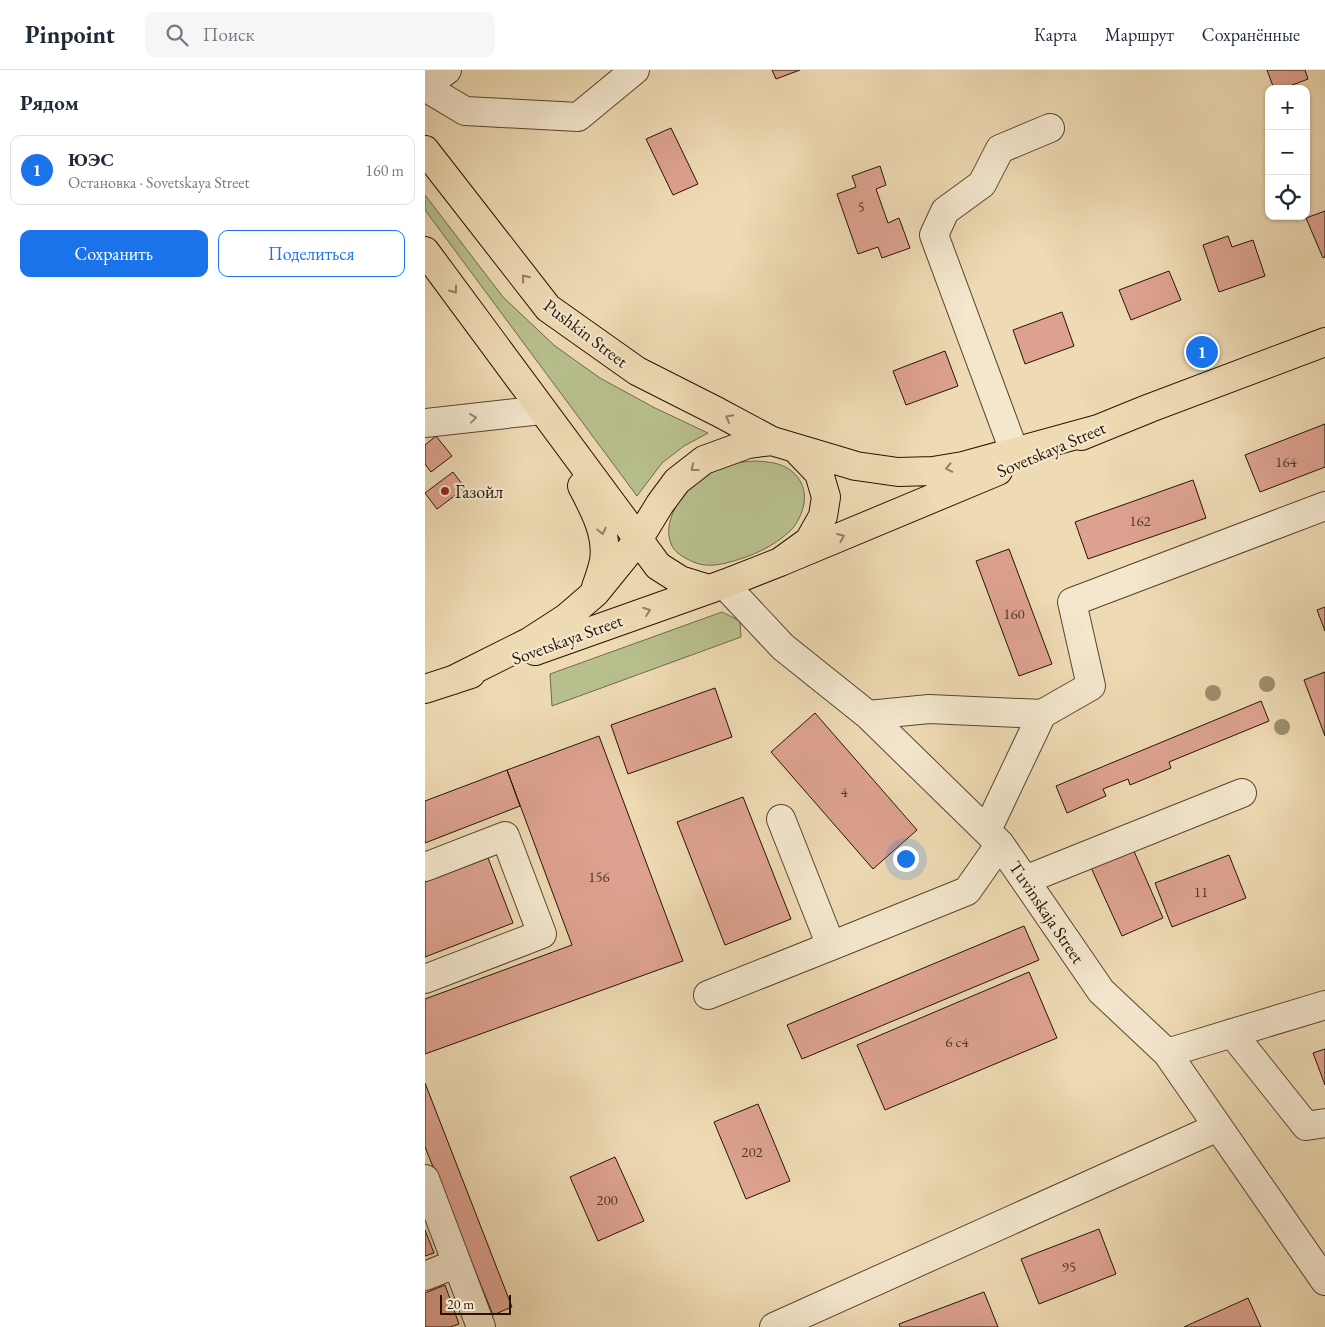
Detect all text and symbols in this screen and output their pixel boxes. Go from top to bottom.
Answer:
search box [145,12,495,57]
text: Pinpoint [25,19,115,50]
icon: search [163,21,191,49]
text: Поиск [203,22,255,47]
text: Карта [1034,23,1077,46]
text: Маршрут [1105,23,1174,46]
text: Сохранённые [1202,23,1300,46]
map controls [1265,85,1310,220]
button: + [1265,85,1310,130]
text: Рядом [20,89,79,116]
button: − [1265,130,1310,175]
text: ЮЭС [68,147,114,172]
text: 1 [33,160,41,181]
text: 160 m [365,160,404,181]
text: Остановка · Sovetskaya Street [68,172,250,193]
button: locate [1265,175,1310,220]
house number: 5 [857,197,865,216]
button: Сохранить [20,230,208,277]
button: Поделиться [218,230,405,277]
one-way arrow [522,275,530,284]
one-way arrow [448,284,457,294]
street label: Pushkin Street [539,294,633,372]
pin: 1 [1186,333,1218,371]
one-way arrow [470,413,478,424]
one-way arrow [725,414,734,424]
street label: Sovetskaya Street [993,416,1109,482]
house number: 164 [1275,452,1298,471]
one-way arrow [690,462,700,471]
one-way arrow [945,463,954,473]
place label: Газойл [455,480,504,503]
marker: Газойл [439,485,451,497]
house number: 162 [1129,511,1152,530]
one-way arrow [596,527,607,536]
one-way arrow [836,532,845,543]
house number: 160 [1003,604,1025,623]
one-way arrow [643,607,651,617]
street label: Sovetskaya Street [508,608,626,670]
house number: 4 [840,782,848,801]
your location [893,846,919,872]
street label: Tuvinskaja Street [1004,856,1090,968]
house number: 156 [588,867,610,886]
house number: 11 [1194,882,1208,901]
house number: 6 с4 [945,1032,970,1051]
house number: 202 [741,1142,764,1161]
house number: 200 [596,1190,618,1209]
house number: 95 [1062,1257,1076,1276]
scale bar [440,1292,511,1315]
text: 20 m [447,1295,474,1313]

